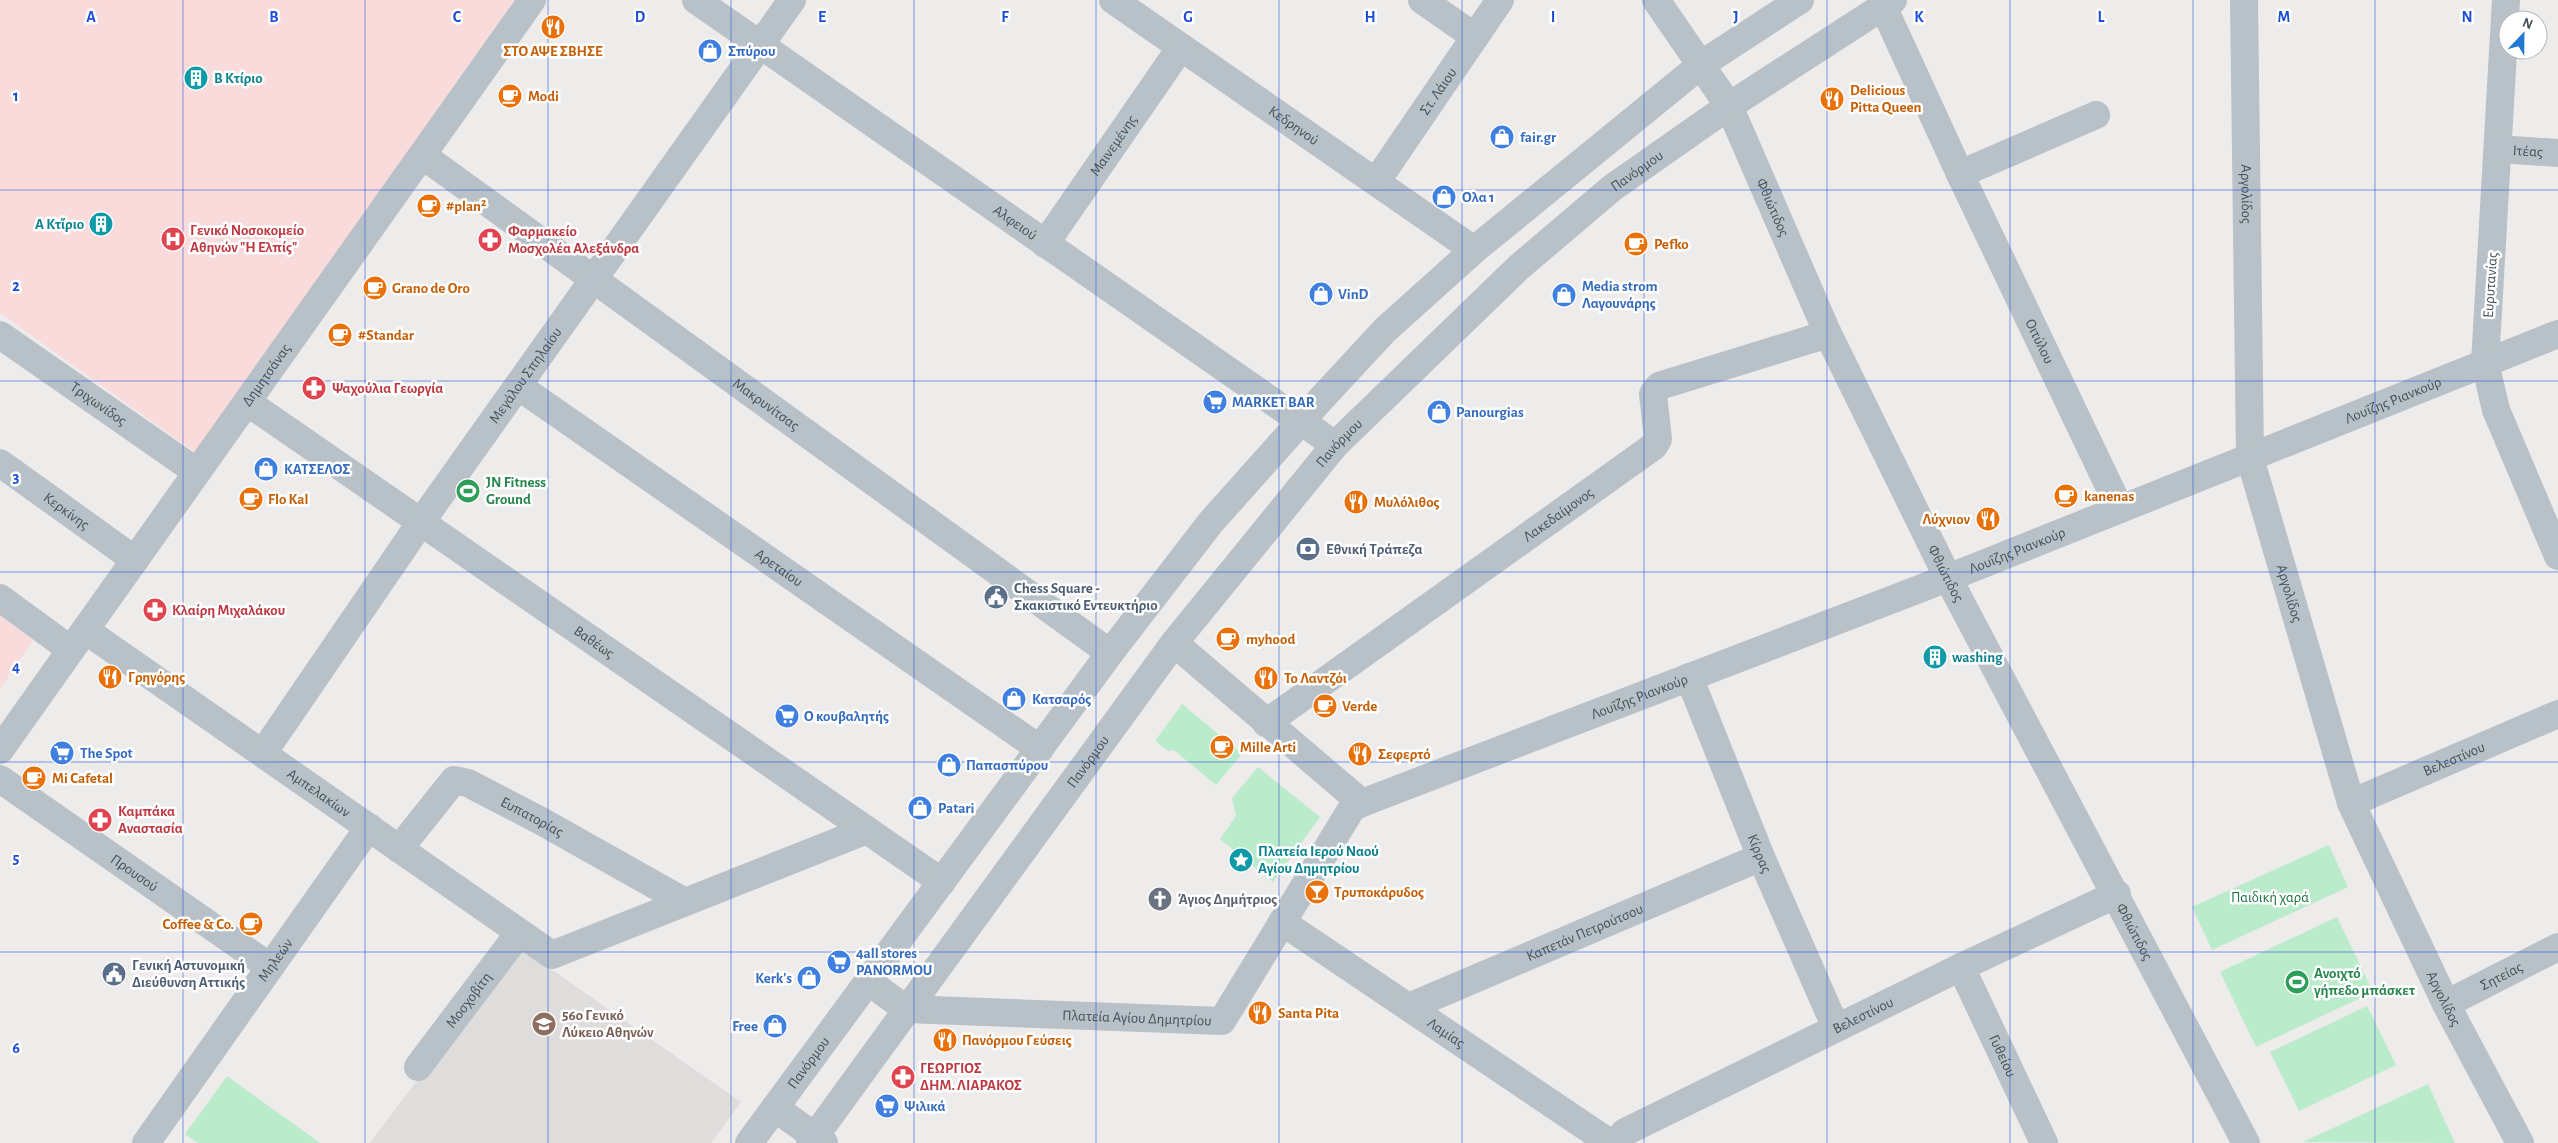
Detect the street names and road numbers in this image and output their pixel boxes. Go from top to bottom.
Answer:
street label: Στ. Λάιου [1417,65,1460,118]
street label: Κεδρηνού [1266,103,1321,148]
street label: Μαινεμένης [1087,112,1140,179]
street label: Ιτέας [2512,143,2544,160]
street label: Πανόρμου [1608,148,1666,194]
street label: Αργολίδος [2238,164,2254,224]
street label: Φθιώτιδος [1753,176,1792,239]
street label: Αλφειού [990,202,1040,243]
street label: Ευρυτανίας [2481,251,2500,318]
street label: Οιτύλου [2022,317,2056,366]
street label: Μεγάλου Σπηλαίου [487,325,565,426]
street label: Δημητσάνας [239,341,294,409]
street label: Λουΐζης Ριανκούρ [2343,374,2444,426]
street label: Μακρυνίτσας [730,376,802,434]
street label: Τριχωνίδος [67,379,129,429]
street label: Πανόρμου [1313,416,1365,470]
street label: Λακεδαίμονος [1521,485,1596,545]
street label: Κερκίνης [41,490,92,533]
street label: Λουΐζης Ριανκούρ [1967,525,2068,577]
street label: Φθιώτιδος [1925,542,1966,605]
street label: Αρεταίου [752,546,805,590]
street label: Αργολίδος [2274,563,2305,624]
street label: Βαθέως [571,623,617,661]
street label: Λουΐζης Ριανκούρ [1589,672,1690,722]
street label: Πανόρμου [1064,733,1112,790]
street label: Βελεστίνου [2421,739,2487,779]
street label: Αμπελακίων [284,766,353,820]
street label: Ευπατορίας [498,794,566,840]
street label: Κίρρας [1745,832,1774,875]
street label: Προυσού [108,852,161,895]
street label: Καπετάν Πετρούτσου [1524,901,1645,964]
street label: Φθιώτιδος [2113,901,2155,963]
street label: Μηλεών [255,936,296,985]
street label: Σητείας [2478,959,2525,993]
street label: Αργολίδος [2424,969,2464,1029]
street label: Μοσχοβίτη [443,970,495,1031]
street label: Βελεστίνου [1830,994,1896,1037]
street label: Πλατεία Αγίου Δημητρίου [1062,1008,1212,1029]
street label: Λαμίας [1424,1015,1467,1051]
street label: Γυθείου [1986,1032,2019,1079]
street label: Πανόρμου [785,1034,833,1091]

